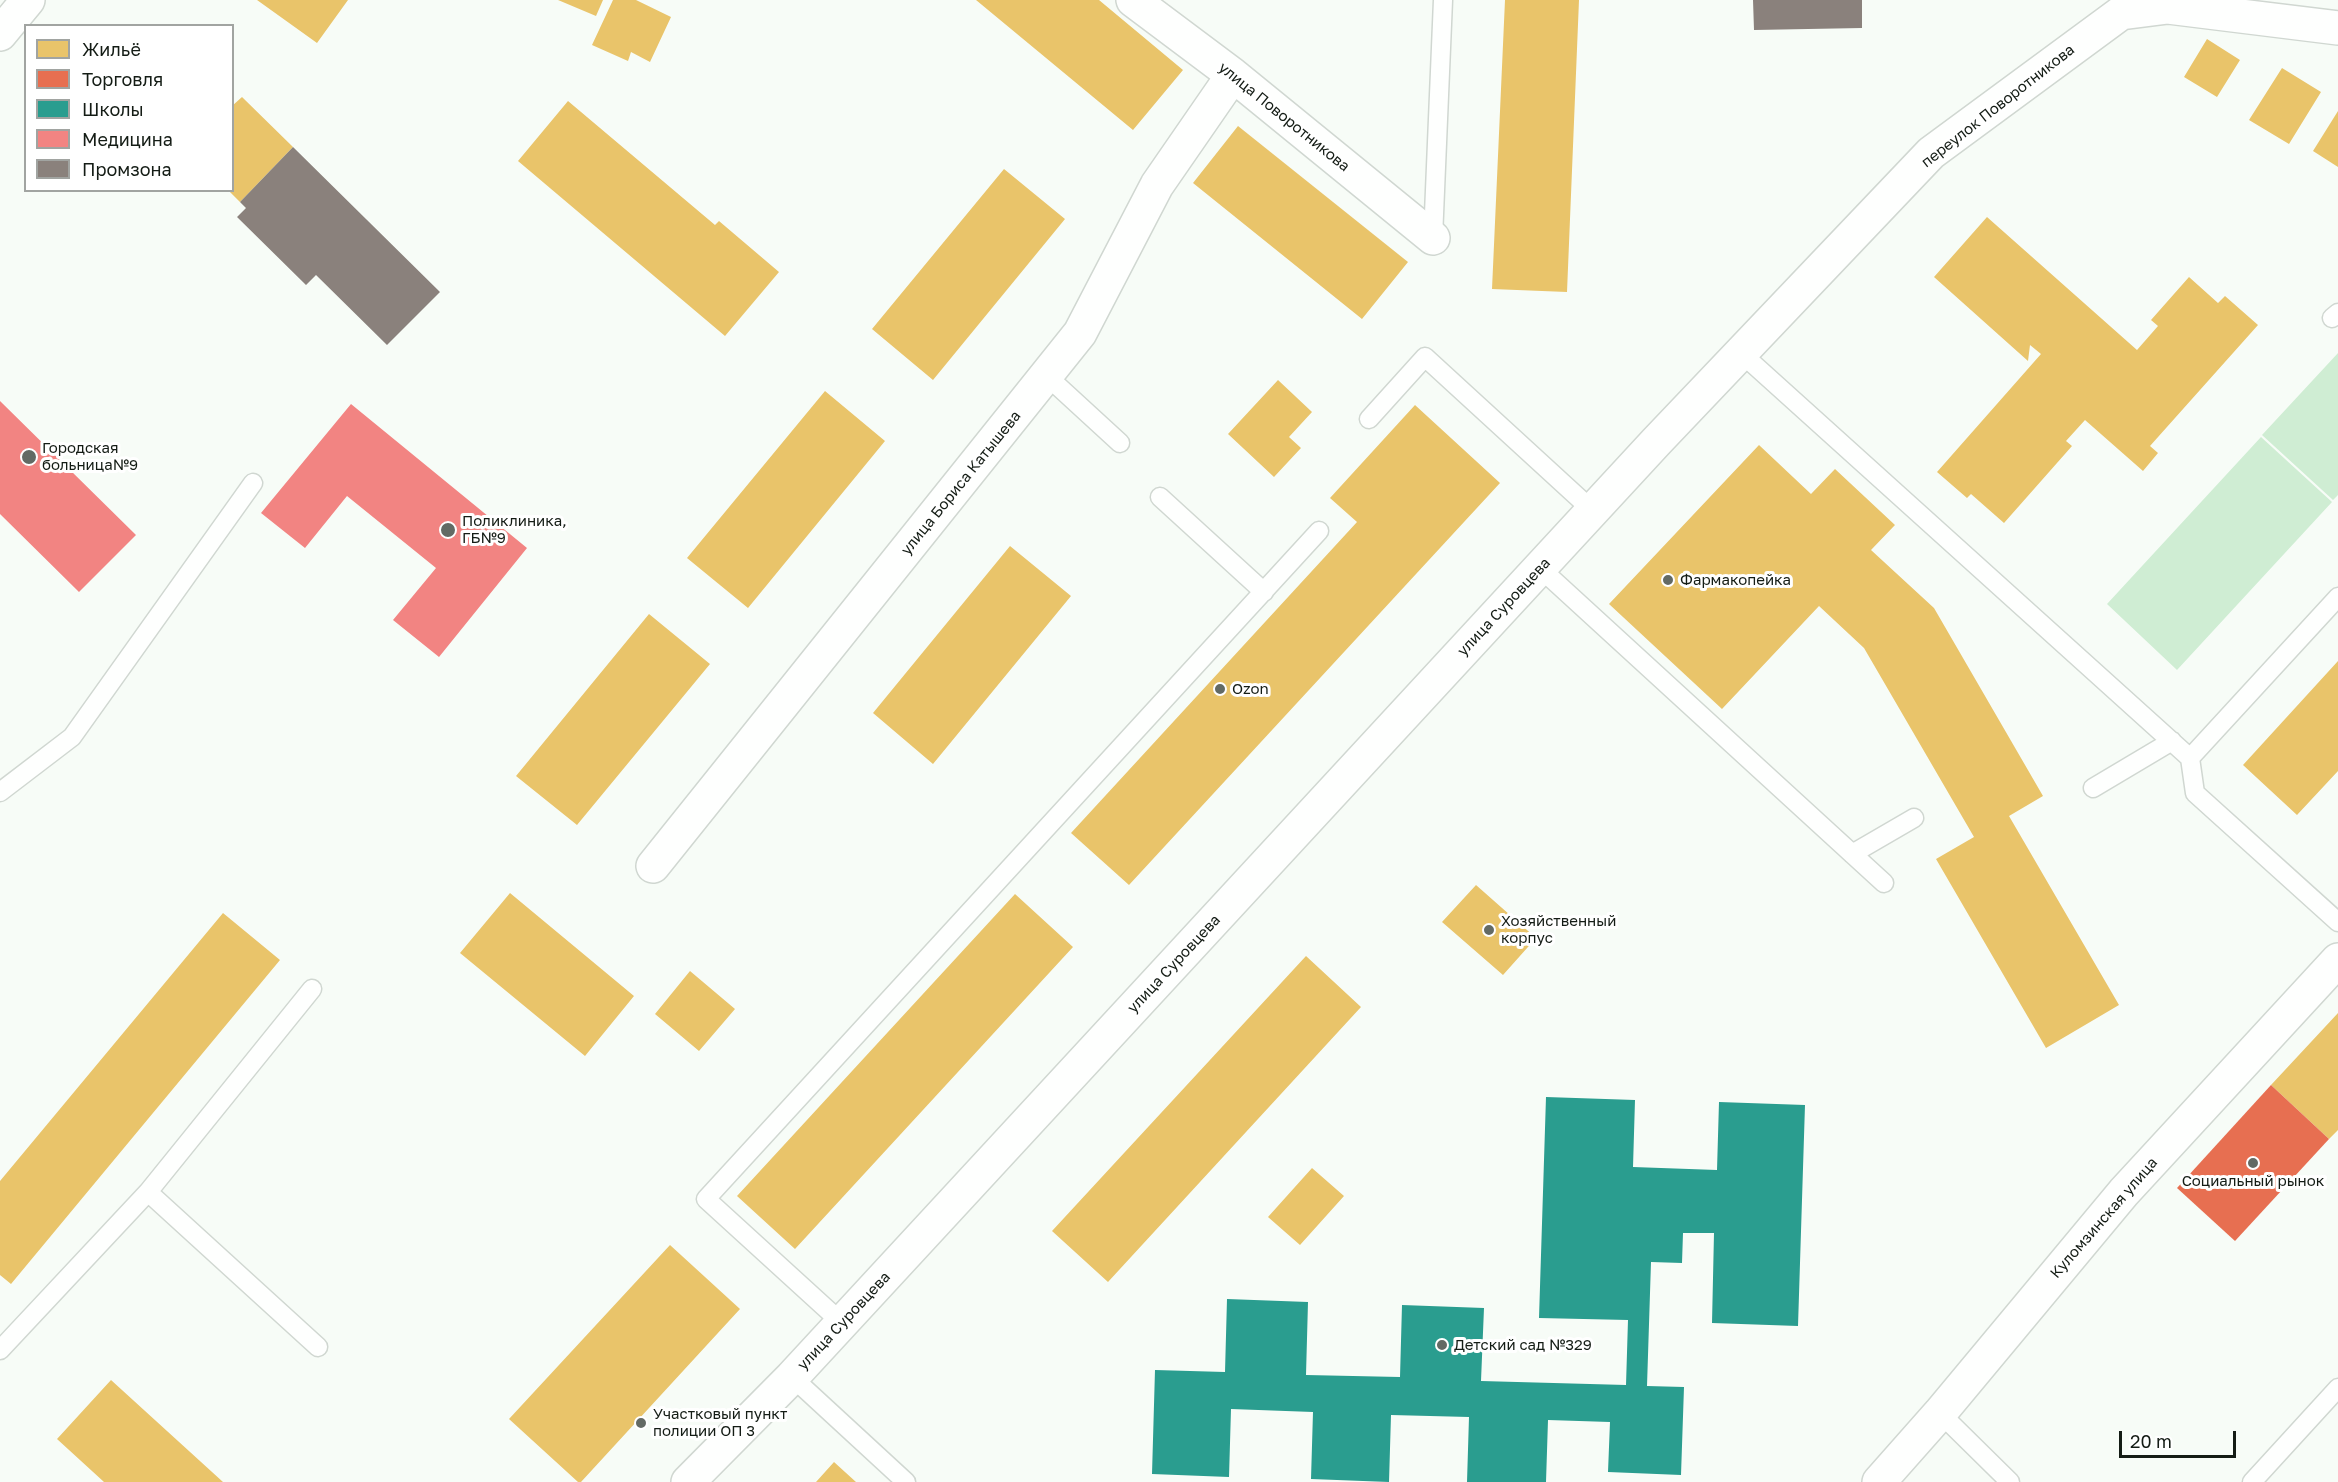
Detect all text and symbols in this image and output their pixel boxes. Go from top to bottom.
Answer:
legend [24,24,234,192]
text: Жильё [82,38,141,60]
street label: переулок Поворотникова [1918,41,2078,171]
street label: улица Поворотникова [1215,59,1353,175]
text: Торговля [82,68,163,90]
text: Школы [82,98,144,120]
text: Медицина [82,128,173,150]
text: Промзона [82,158,172,180]
street label: улица Бориса Катышева [897,407,1025,559]
place label: Городская больница№9 [42,439,138,474]
marker: Городская больница№9 [20,448,38,466]
place label: Поликлиника, ГБ№9 [462,512,567,547]
marker: Поликлиника, ГБ№9 [439,521,457,539]
street label: улица Суровцева [1454,554,1554,660]
place label: Фармакопейка [1680,571,1791,589]
marker: Фармакопейка [1661,573,1675,587]
place label: Ozon [1232,680,1269,698]
marker: Ozon [1213,682,1227,696]
street label: улица Суровцева [1124,911,1224,1017]
place label: Хозяйственный корпус [1501,912,1616,947]
marker: Хозяйственный корпус [1482,923,1496,937]
street label: Куломзинская улица [2047,1154,2161,1282]
marker: Социальный рынок [2246,1156,2260,1170]
place label: Социальный рынок [2182,1172,2324,1190]
street label: улица Суровцева [794,1268,894,1374]
place label: Детский сад №329 [1454,1336,1592,1354]
marker: Детский сад №329 [1435,1338,1449,1352]
place label: Участковый пункт полиции ОП 3 [653,1405,787,1440]
marker: Участковый пункт полиции ОП 3 [634,1416,648,1430]
scale bar [2122,1419,2239,1457]
text: 20 m [2130,1430,2172,1452]

